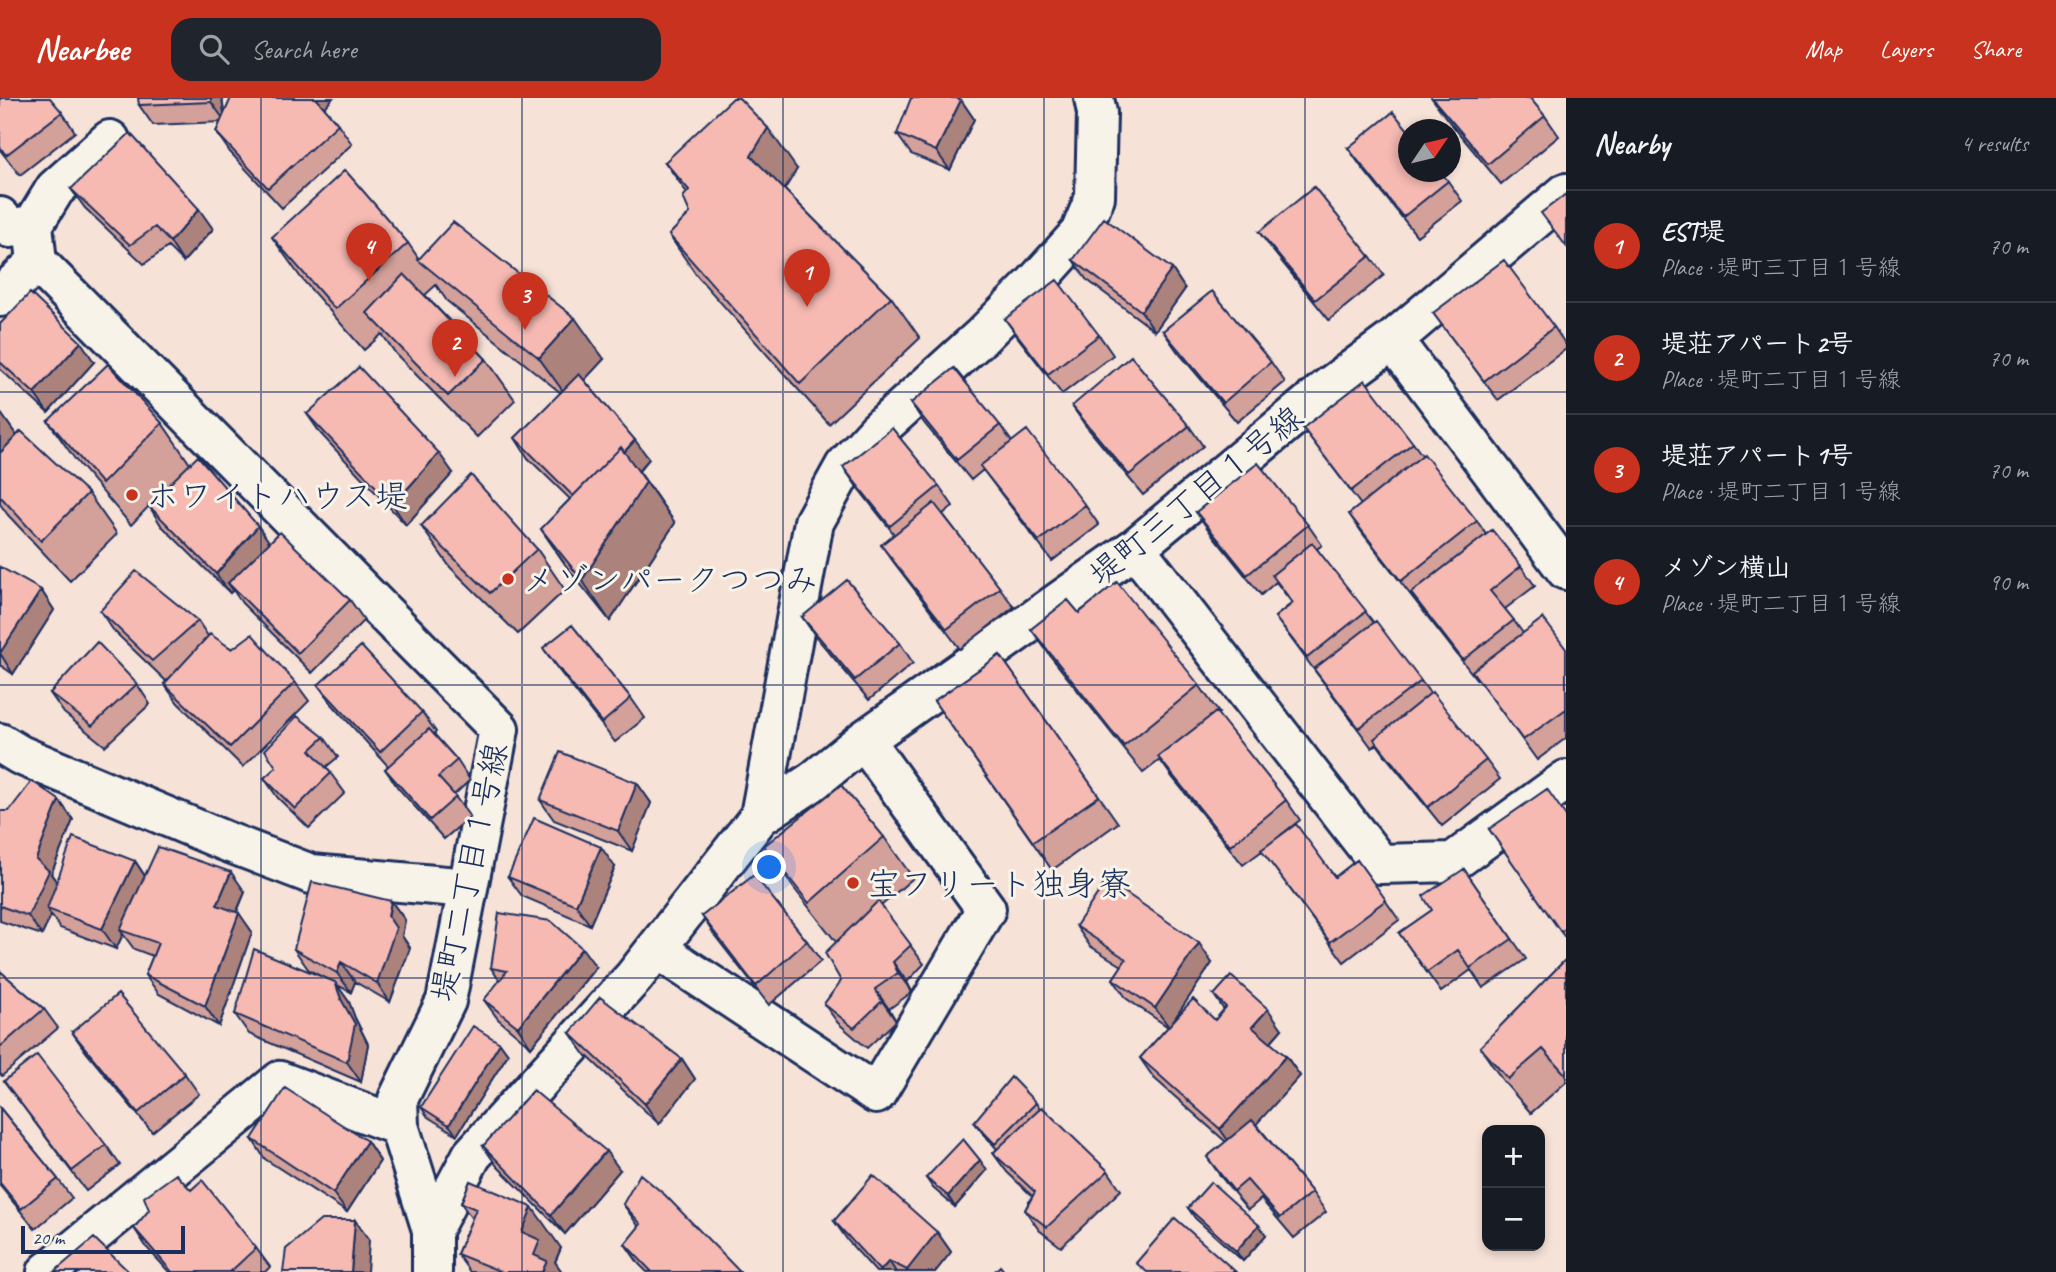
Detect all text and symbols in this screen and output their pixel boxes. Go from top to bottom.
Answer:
search box [171,18,661,81]
text: Nearbee [35,28,129,70]
icon: search [195,30,233,68]
text: Search here [251,33,357,66]
text: Map [1805,34,1842,64]
text: Layers [1880,34,1933,64]
text: Share [1971,34,2021,64]
north arrow [1398,119,1461,182]
text: Nearby [1594,125,1670,163]
text: 4 results [1961,129,2028,158]
text: EST堤 [1661,215,1725,248]
pin: 4 [346,223,392,281]
text: 1 [1612,232,1622,261]
text: 70 m [1989,232,2028,261]
pin: 1 [784,249,830,307]
text: Place · 堤町三丁目１号線 [1661,253,1901,282]
pin: 3 [502,272,548,330]
pin: 2 [432,319,478,377]
text: 堤荘アパート2号 [1661,327,1853,360]
text: 2 [1612,344,1622,373]
text: 70 m [1989,344,2028,373]
text: Place · 堤町二丁目１号線 [1661,365,1901,394]
street label: 堤町三丁目１号線 [1080,396,1311,595]
text: 堤荘アパート1号 [1661,439,1853,472]
text: 3 [1612,456,1622,485]
text: 70 m [1989,456,2028,485]
place label: ホワイトハウス堤 [146,475,408,517]
text: Place · 堤町二丁目１号線 [1661,477,1901,506]
marker: ホワイトハウス堤 [124,487,140,503]
text: メゾン横山 [1661,551,1791,584]
place label: メゾンパークつつみ [522,559,818,601]
text: 4 [1612,568,1622,597]
text: 90 m [1989,568,2028,597]
marker: メゾンパークつつみ [500,571,516,587]
text: Place · 堤町二丁目１号線 [1661,589,1901,618]
street label: 堤町二丁目１号線 [421,739,517,1006]
your location [752,850,786,884]
place label: 宝フリート独身寮 [867,863,1131,905]
marker: 宝フリート独身寮 [845,875,861,891]
map controls [1482,1125,1545,1251]
button: + [1482,1125,1545,1188]
button: − [1482,1188,1545,1251]
scale bar [21,1223,186,1255]
text: 20 m [32,1226,64,1250]

